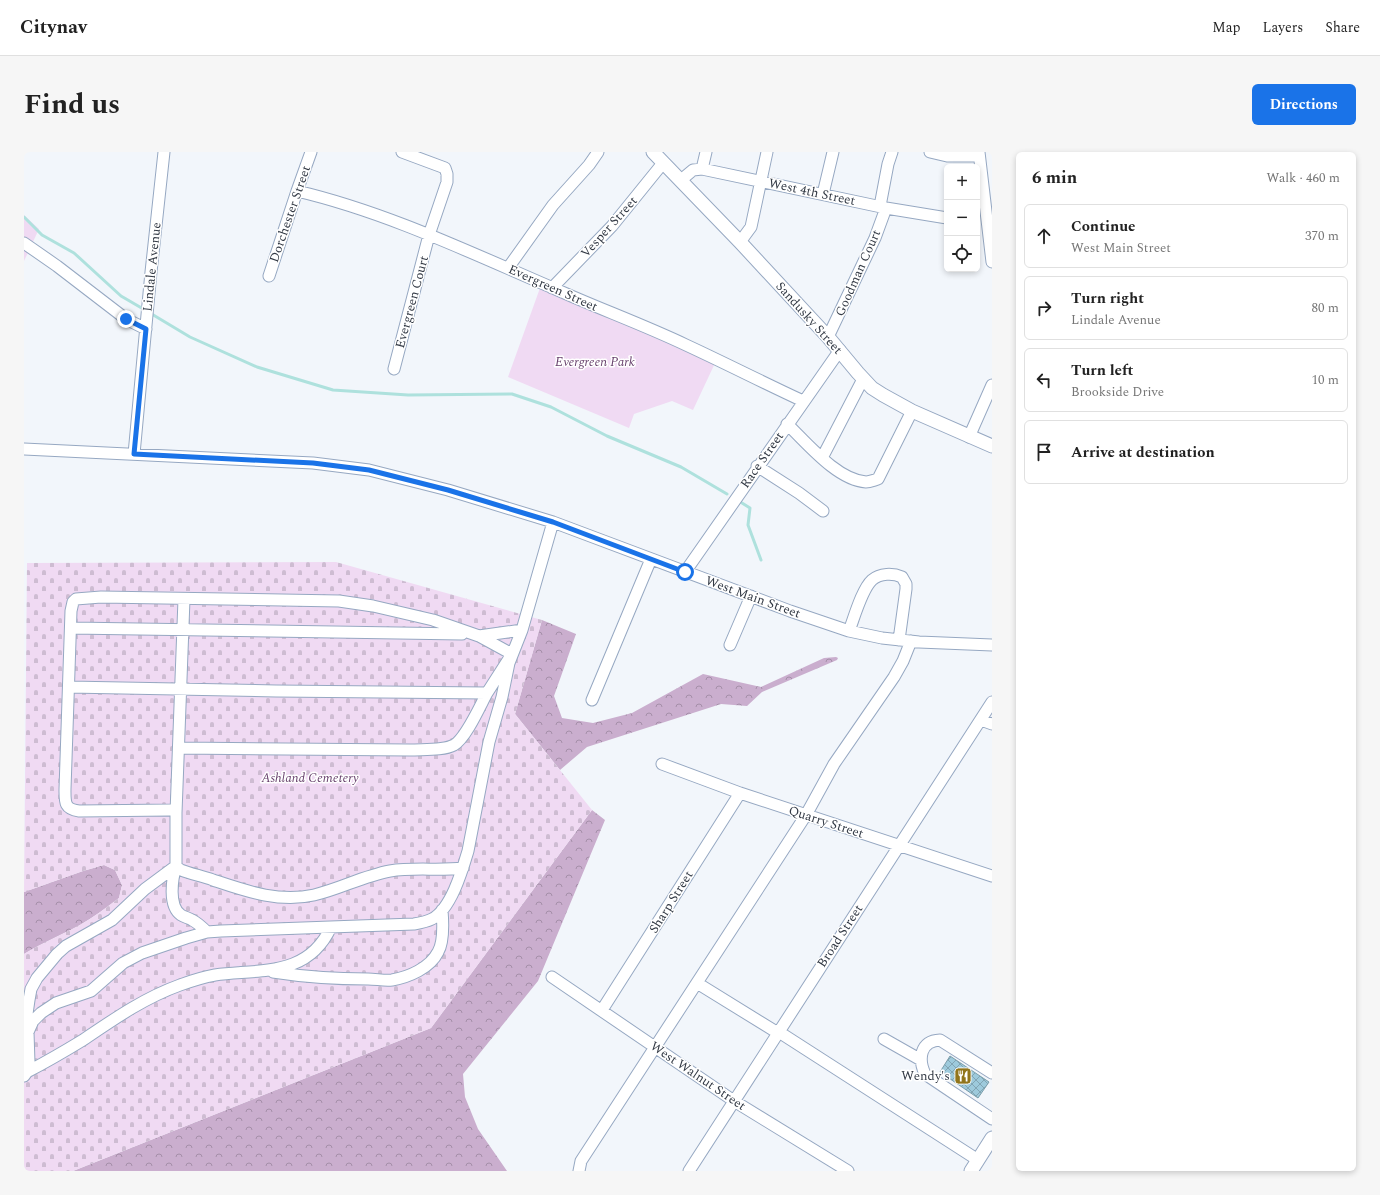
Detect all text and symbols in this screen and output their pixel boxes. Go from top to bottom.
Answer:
text: Citynav [20,13,87,42]
text: Map [1212,17,1241,38]
text: Layers [1263,17,1303,38]
text: Share [1325,17,1360,38]
text: Find us [24,83,120,126]
button: Directions [1252,84,1356,125]
street label: Dorchester Street [264,163,316,265]
map controls [944,164,980,272]
button: + [944,164,980,200]
text: 6 min [1032,165,1077,191]
text: Walk · 460 m [1266,168,1340,188]
street label: West 4th Street [767,173,858,211]
street label: Vesper Street [576,191,642,262]
button: − [944,200,980,236]
text: Continue [1071,215,1136,238]
street label: Lindale Avenue [137,221,167,313]
icon: ahead [1033,225,1055,247]
street label: Goodman Court [830,226,886,320]
text: 370 m [1305,226,1339,246]
button: locate [944,236,980,272]
text: West Main Street [1071,238,1171,258]
street label: Evergreen Court [390,253,434,351]
street label: Evergreen Street [505,259,601,317]
street label: Sandusky Street [771,277,848,359]
text: Turn right [1071,287,1144,310]
icon: right [1033,297,1055,319]
text: 80 m [1312,298,1339,318]
route end [117,310,135,328]
text: Lindale Avenue [1071,310,1161,330]
park label: Evergreen Park [555,352,635,372]
text: Turn left [1071,359,1133,382]
icon: left [1033,369,1055,391]
text: 10 m [1312,370,1339,390]
text: Brookside Drive [1071,382,1164,402]
street label: Race Street [735,427,789,492]
icon: arrive [1033,441,1055,463]
text: Arrive at destination [1071,441,1215,464]
route start [676,563,694,581]
street label: West Main Street [703,571,804,624]
park label: Ashland Cemetery [260,768,359,788]
street label: Quarry Street [786,800,867,844]
street label: Sharp Street [644,866,698,937]
street label: Broad Street [812,900,868,972]
street label: West Walnut Street [646,1037,750,1116]
place label: Wendy's [901,1066,950,1086]
restaurant icon: Wendy's [953,1066,973,1086]

